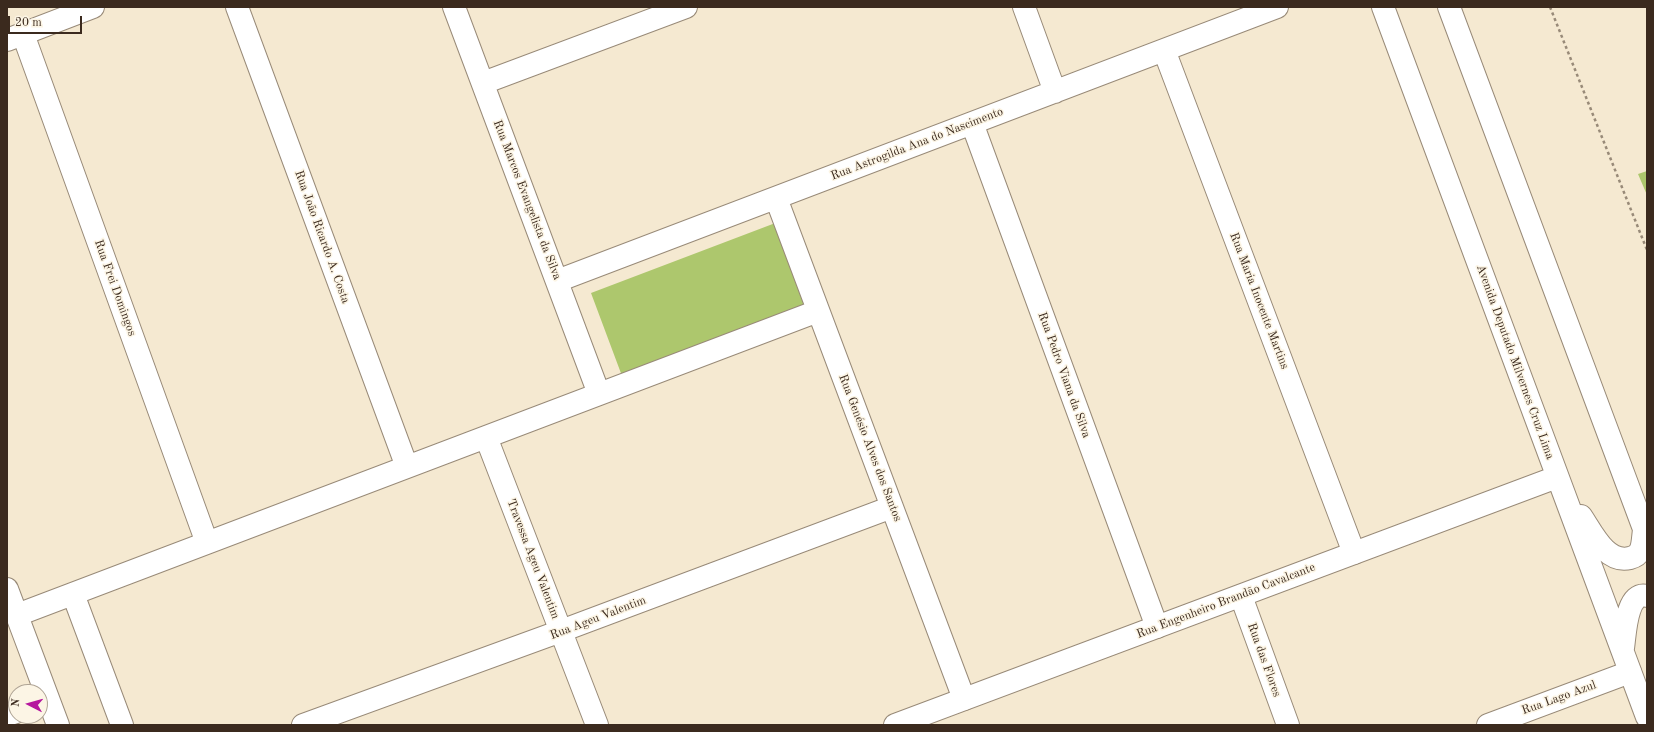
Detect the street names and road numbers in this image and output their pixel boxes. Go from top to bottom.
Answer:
street label: Rua Astrogilda Ana do Nascimento [829,104,1005,184]
street label: Rua Marcos Evangelista da Silva [490,118,564,282]
street label: Rua João Ricardo A. Costa [291,168,353,306]
street label: Rua Maria Inocente Martins [1226,231,1292,371]
street label: Rua Frei Domingos [91,238,139,338]
street label: Avenida Deputado Milvernes Cruz Lima [1473,263,1557,461]
street label: Rua Pedro Viana da Silva [1035,310,1093,440]
street label: Rua Genésio Alves dos Santos [835,372,905,524]
street label: Travessa Ageu Valentim [503,497,563,621]
street label: Rua Engenheiro Brandão Cavalcante [1135,560,1317,642]
street label: Rua Ageu Valentim [548,593,648,643]
street label: Rua das Flores [1244,621,1284,699]
street label: Rua Lago Azul [1520,678,1598,718]

